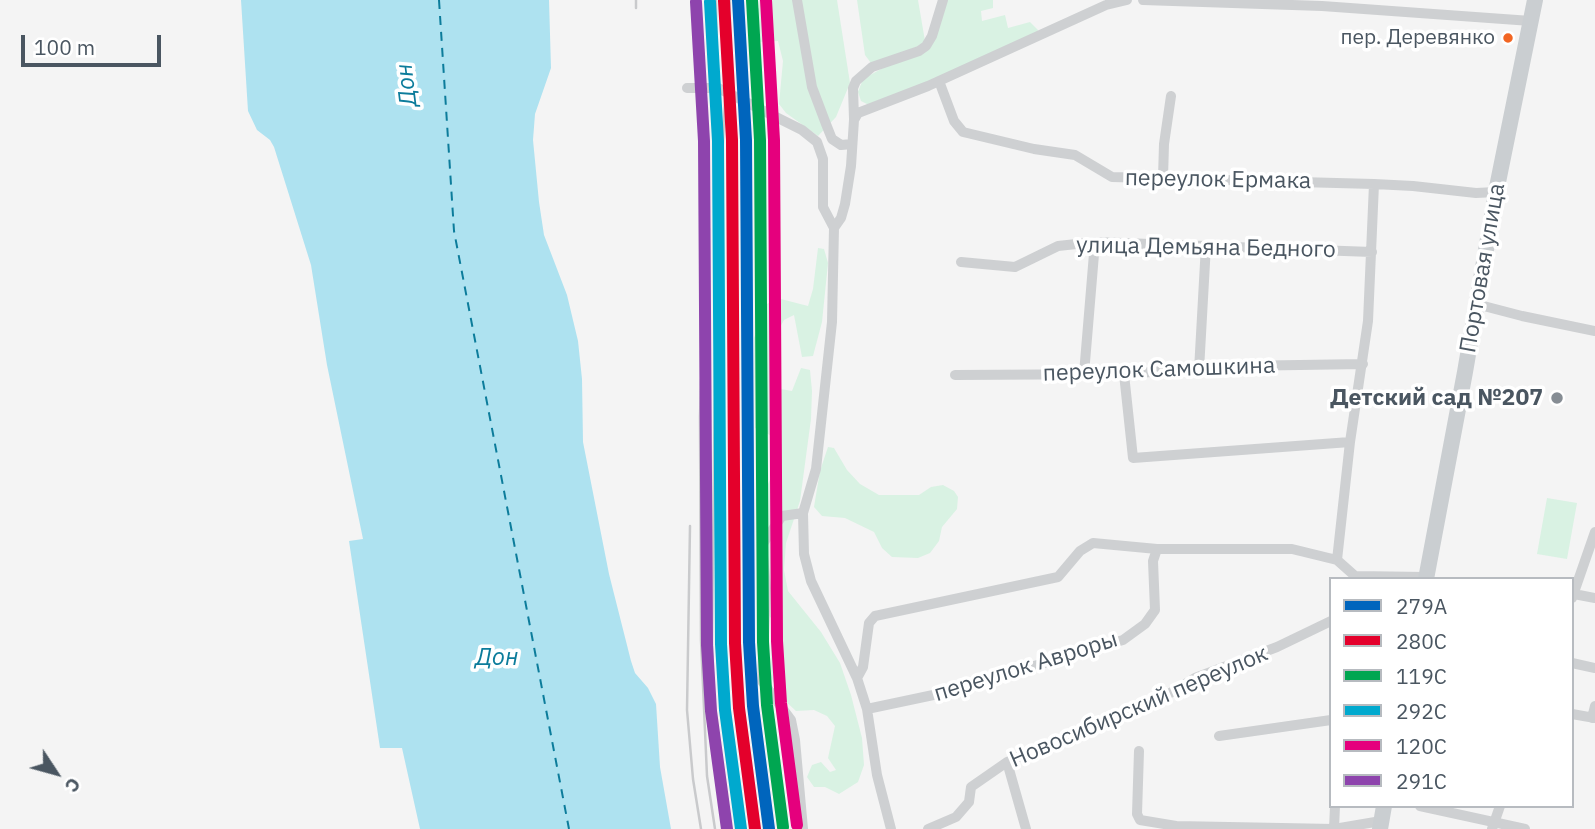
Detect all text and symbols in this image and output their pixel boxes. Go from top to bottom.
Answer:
scale bar [24,21,164,65]
place label: пер. Деревянко [1340,25,1495,51]
marker: пер. Деревянко [1501,31,1515,45]
text: 100 m [34,33,95,61]
water label: Дон [390,62,424,108]
street label: переулок Ермака [1125,165,1311,195]
street label: Портовая улица [1454,181,1512,355]
street label: улица Демьяна Бедного [1076,232,1336,264]
street label: переулок Самошкина [1042,352,1276,388]
place label: Детский сад №207 [1330,384,1543,412]
marker: Детский сад №207 [1549,390,1565,406]
legend [1329,577,1574,808]
text: 279А [1396,592,1447,620]
street label: переулок Авроры [931,626,1121,708]
text: 280С [1396,627,1447,655]
street label: Новосибирский переулок [1006,640,1272,774]
water label: Дон [475,644,519,672]
text: 119С [1396,662,1447,690]
text: 292С [1396,697,1447,725]
text: 120С [1396,732,1447,760]
north arrow [21,738,91,808]
text: 291С [1396,767,1447,795]
text: С [60,773,86,797]

